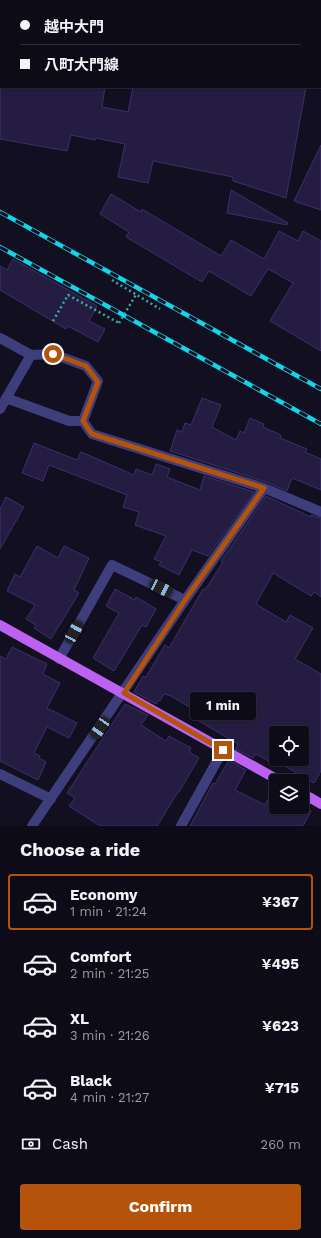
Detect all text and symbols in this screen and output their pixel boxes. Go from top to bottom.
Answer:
text: 越中大門 [44,18,104,36]
text: 八町大門線 [44,56,119,74]
route start [44,345,62,363]
car [148,577,174,599]
car [63,619,85,645]
callout: 1 min [190,692,256,720]
text: 1 min [206,698,240,713]
car [88,715,112,741]
map controls [269,726,309,814]
button: locate [269,726,309,766]
route end [214,741,232,759]
button: layers [269,774,309,814]
text: Choose a ride [20,839,140,860]
icon: car [22,884,58,920]
text: Economy [70,886,137,904]
text: ¥367 [262,893,299,911]
text: 1 min · 21:24 [70,904,147,919]
icon: car [22,946,58,982]
text: Comfort [70,948,131,966]
text: ¥495 [261,955,299,973]
text: 2 min · 21:25 [70,966,149,981]
icon: car [22,1008,58,1044]
text: XL [70,1010,89,1028]
text: ¥623 [262,1017,299,1035]
text: 3 min · 21:26 [70,1028,150,1043]
icon: car [22,1070,58,1106]
text: Black [70,1072,112,1090]
text: ¥715 [265,1079,299,1097]
text: 4 min · 21:27 [70,1090,149,1105]
icon: cash [20,1133,42,1155]
text: Cash [52,1135,88,1153]
text: 260 m [261,1137,301,1152]
button: Confirm [20,1184,301,1230]

